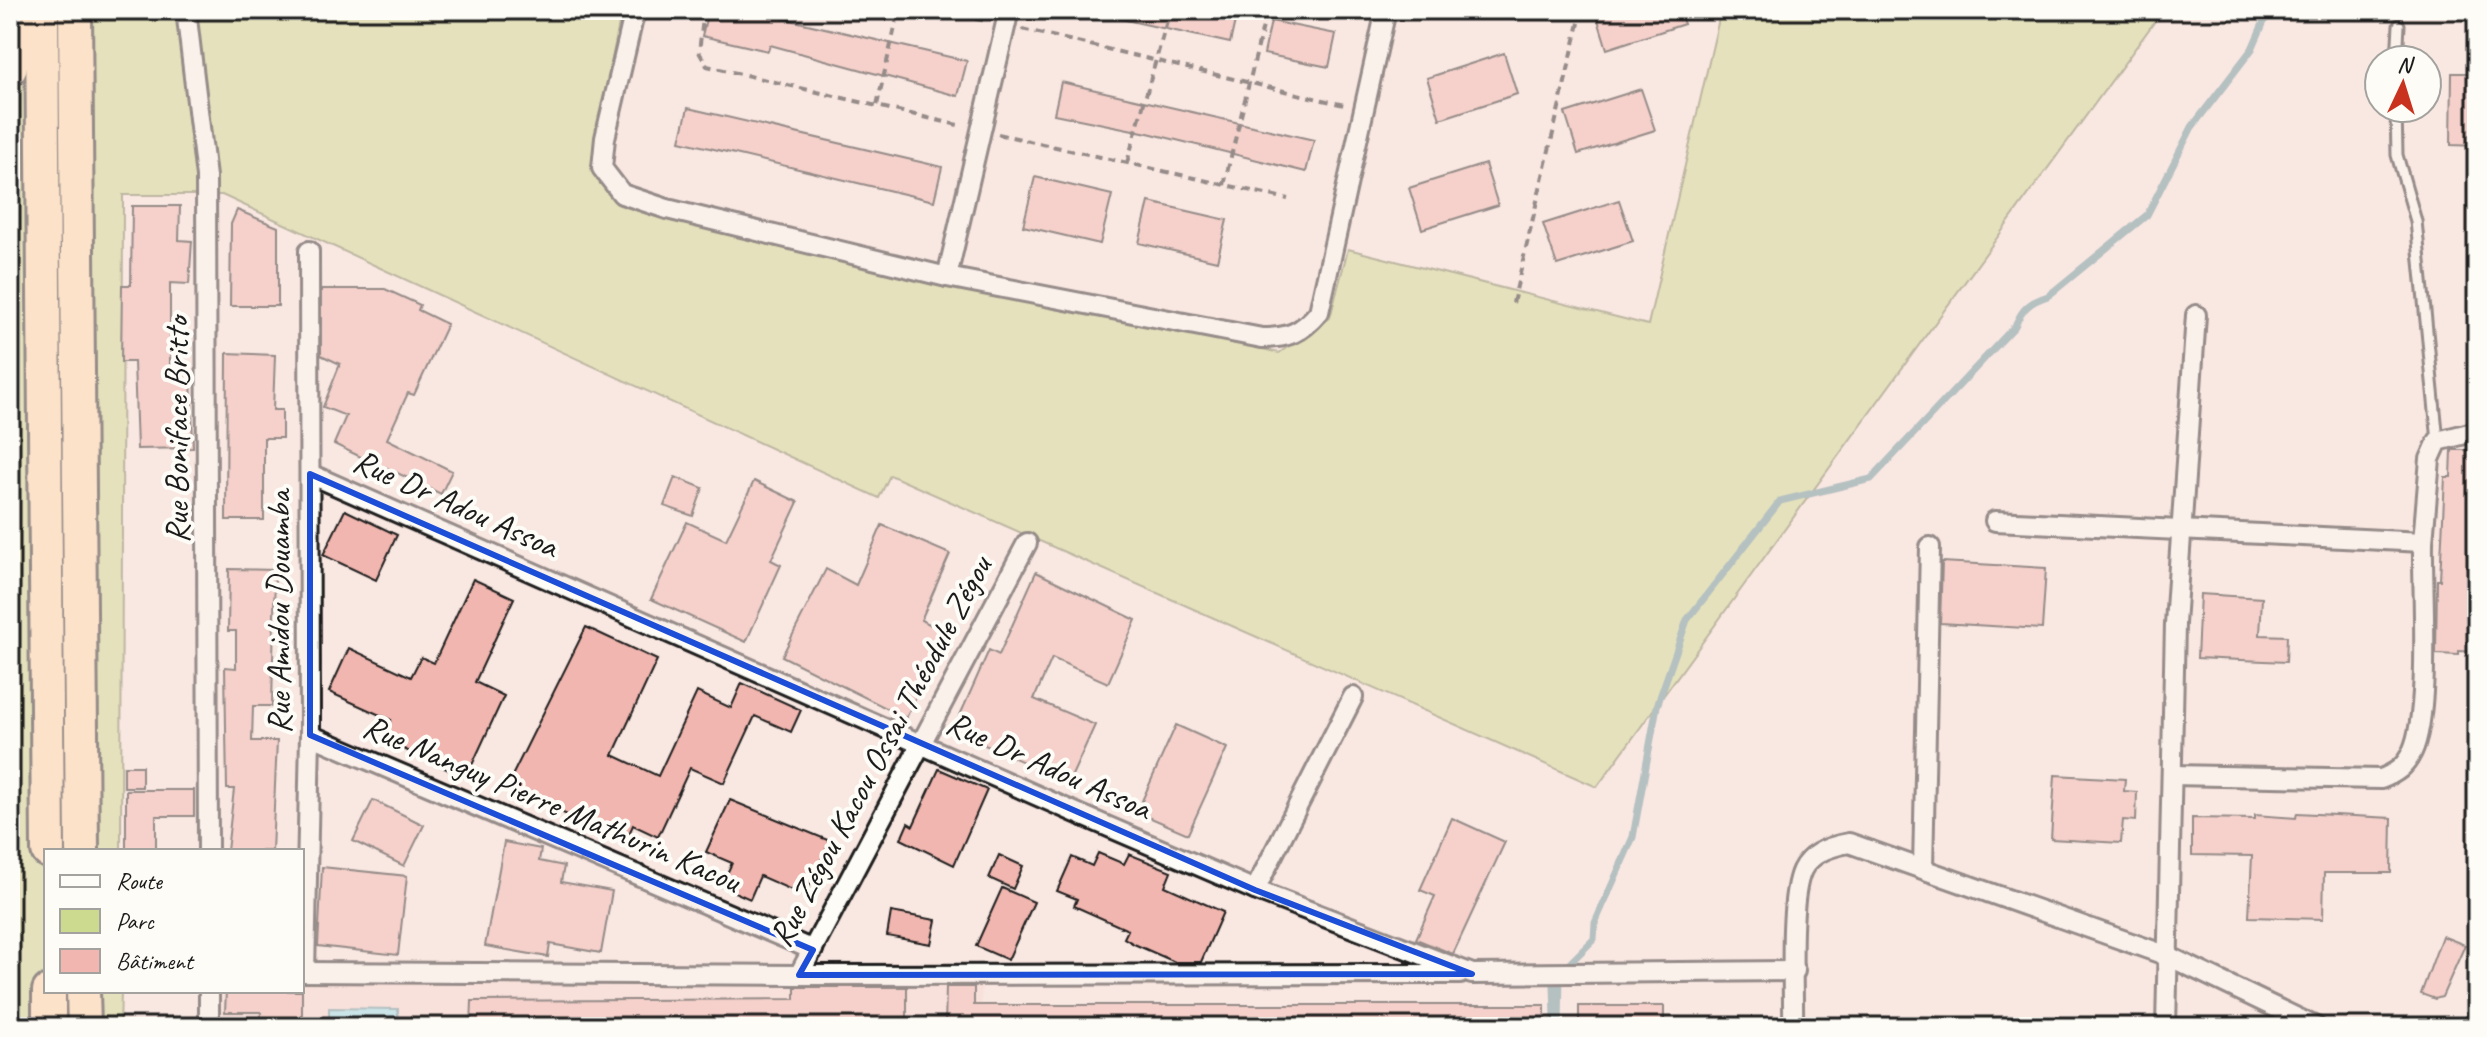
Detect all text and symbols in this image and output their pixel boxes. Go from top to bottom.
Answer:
north arrow [2363,44,2443,124]
text: N [2397,51,2415,80]
street label: Rue Boniface Britto [155,313,198,543]
street label: Rue Dr Adou Assoa [347,439,567,568]
street label: Rue Amidou Douamba [257,487,300,734]
street label: Rue Zégou Kacou Ossai Théodule Zégou [759,546,1002,954]
street label: Rue Dr Adou Assoa [940,701,1160,830]
street label: Rue Nanguy Pierre Mathurin Kacou [357,704,749,903]
legend [44,849,304,993]
text: Route [116,866,164,896]
text: Parc [116,906,155,936]
text: Bâtiment [116,946,195,976]

